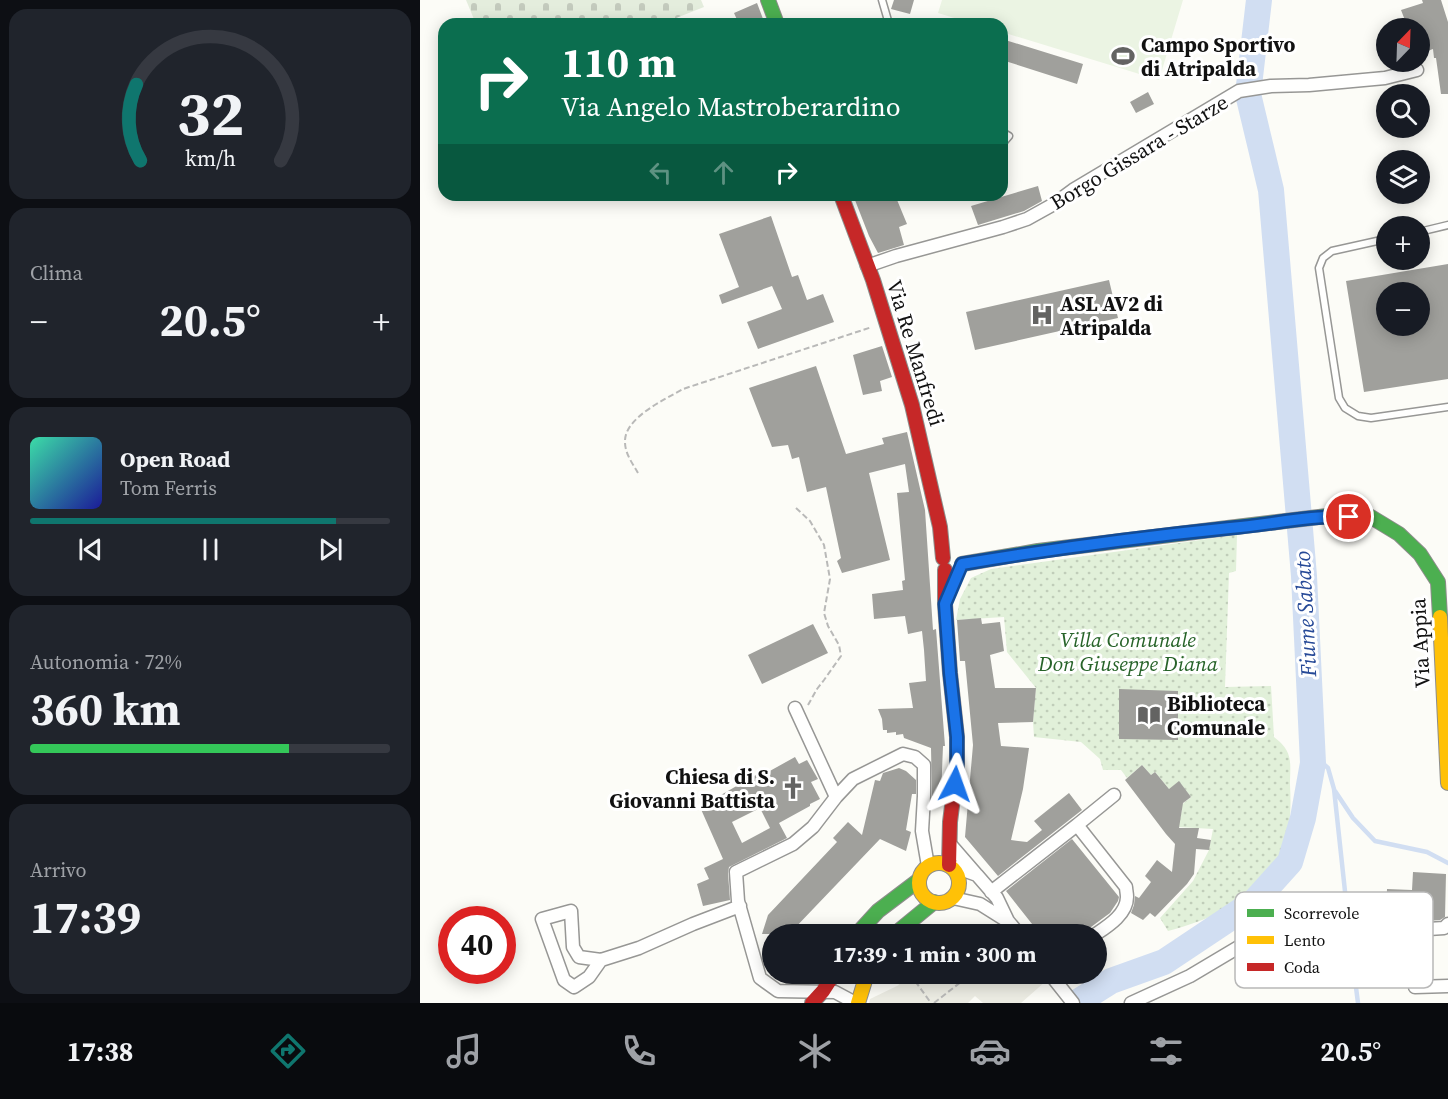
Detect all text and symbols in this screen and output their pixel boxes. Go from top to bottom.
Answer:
north arrow [1376,18,1430,72]
map controls [1376,18,1430,336]
place label: Campo Sportivo di Atripalda [1141,30,1296,83]
text: 110 m [561,33,676,91]
icon: right [462,42,540,120]
sports icon: Campo Sportivo di Atripalda [1110,43,1136,69]
text: 32 [176,70,244,156]
button: search [1376,84,1430,138]
street label: Borgo Gissara - Starze [1045,87,1233,217]
text: Via Angelo Mastroberardino [561,88,901,125]
text: km/h [184,144,236,173]
button: layers [1376,150,1430,204]
icon: left [644,156,677,189]
icon: ahead [707,156,740,189]
icon: right [770,156,803,189]
button: + [1376,216,1430,270]
text: Clima [30,259,83,287]
street label: Via Re Manfredi [880,276,952,430]
button: − [1376,282,1430,336]
text: 20.5° [159,289,261,351]
place label: ASL AV2 di Atripalda [1060,289,1163,342]
text: − [30,299,48,344]
text: + [373,299,390,344]
hospital icon: ASL AV2 di Atripalda [1029,302,1055,328]
text: Open Road [120,444,230,474]
text: Tom Ferris [120,474,217,502]
pin [1323,491,1374,542]
icon: arrive [1332,500,1365,533]
icon: previous [74,533,107,566]
icon: pause [194,533,227,566]
icon: next [314,533,347,566]
water label: Fiume Sabato [1287,550,1323,679]
street label: Via Appia [1403,597,1437,689]
park label: Villa Comunale Don Giuseppe Diana [1037,625,1218,678]
text: Autonomia · 72% [30,648,182,676]
text: 360 km [30,678,181,740]
place label: Biblioteca Comunale [1167,689,1266,742]
library icon: Biblioteca Comunale [1136,702,1162,728]
position arrow [923,752,987,816]
place label: Chiesa di S. Giovanni Battista [609,762,776,815]
church icon: Chiesa di S. Giovanni Battista [780,775,806,801]
text: Arrivo [30,856,87,884]
text: 17:39 [30,886,141,948]
legend [1235,892,1433,988]
text: Scorrevole [1284,902,1359,924]
speed limit sign: 40 [438,906,516,984]
text: Lento [1284,929,1326,951]
text: 17:39 · 1 min · 300 m [833,939,1036,969]
text: Coda [1284,956,1321,978]
icon: directions [267,1030,309,1072]
icon: music [443,1030,485,1072]
icon: phone [618,1030,660,1072]
icon: climate [794,1030,836,1072]
icon: car [969,1030,1011,1072]
icon: filters [1145,1030,1187,1072]
text: 17:38 [67,1033,133,1070]
text: 20.5° [1320,1033,1381,1070]

